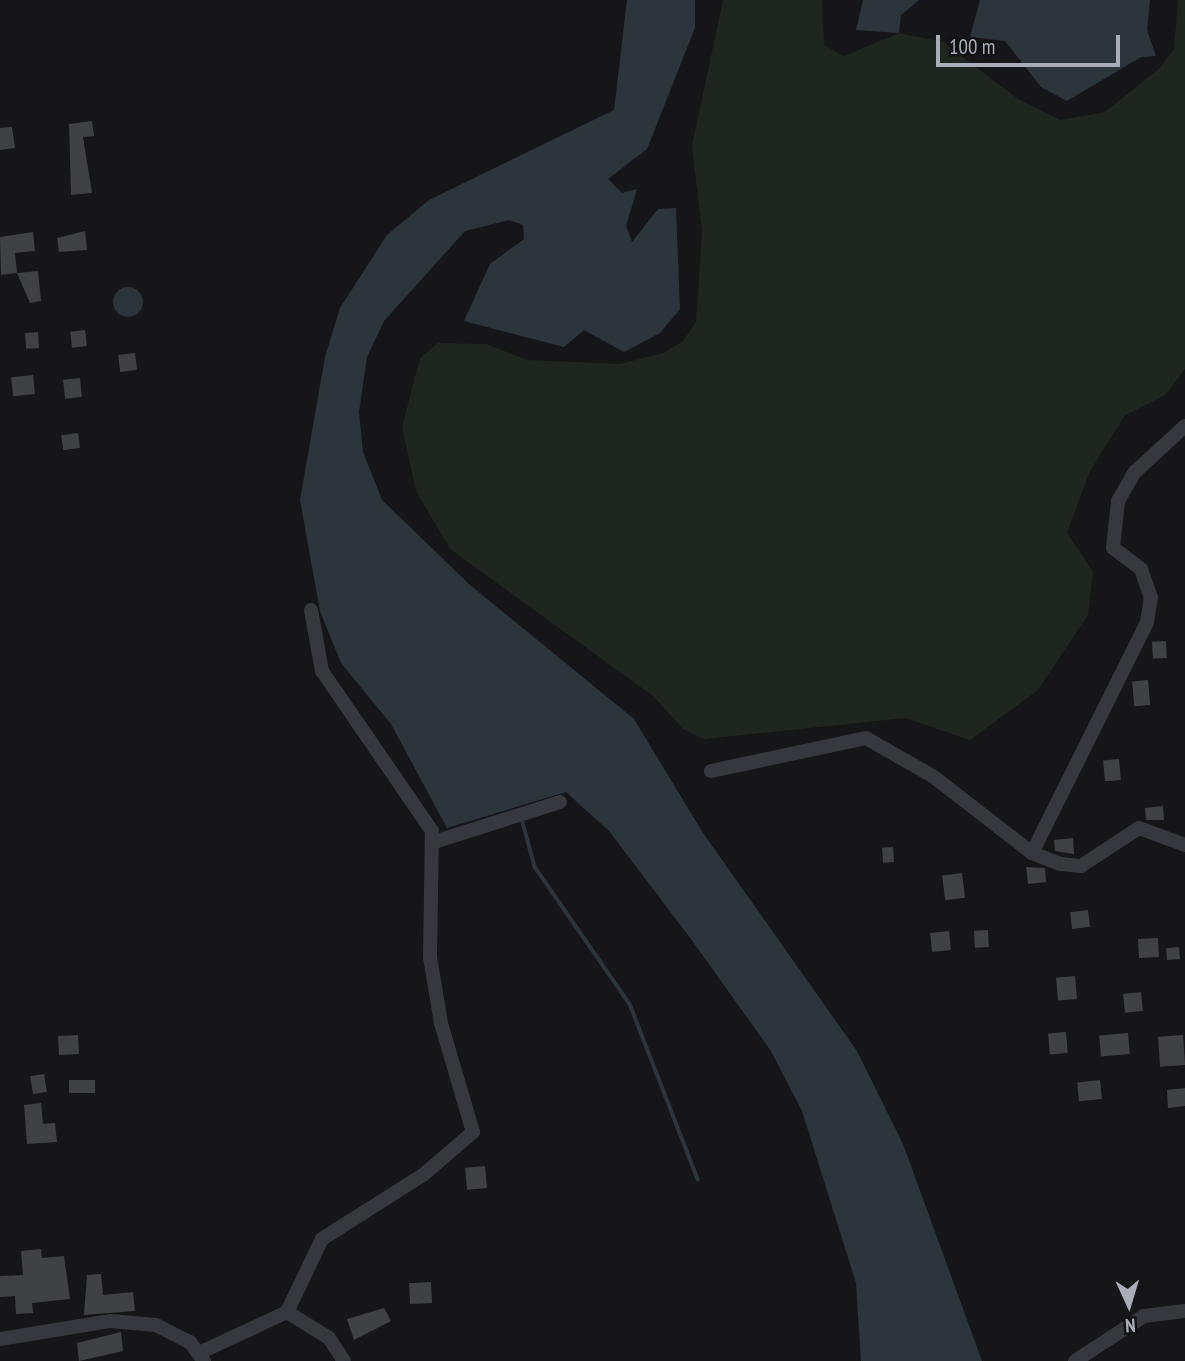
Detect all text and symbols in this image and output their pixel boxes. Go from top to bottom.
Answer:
scale bar [940,21,1124,65]
text: 100 m [949,33,995,60]
north arrow [1094,1270,1164,1340]
text: N [1125,1314,1136,1338]

